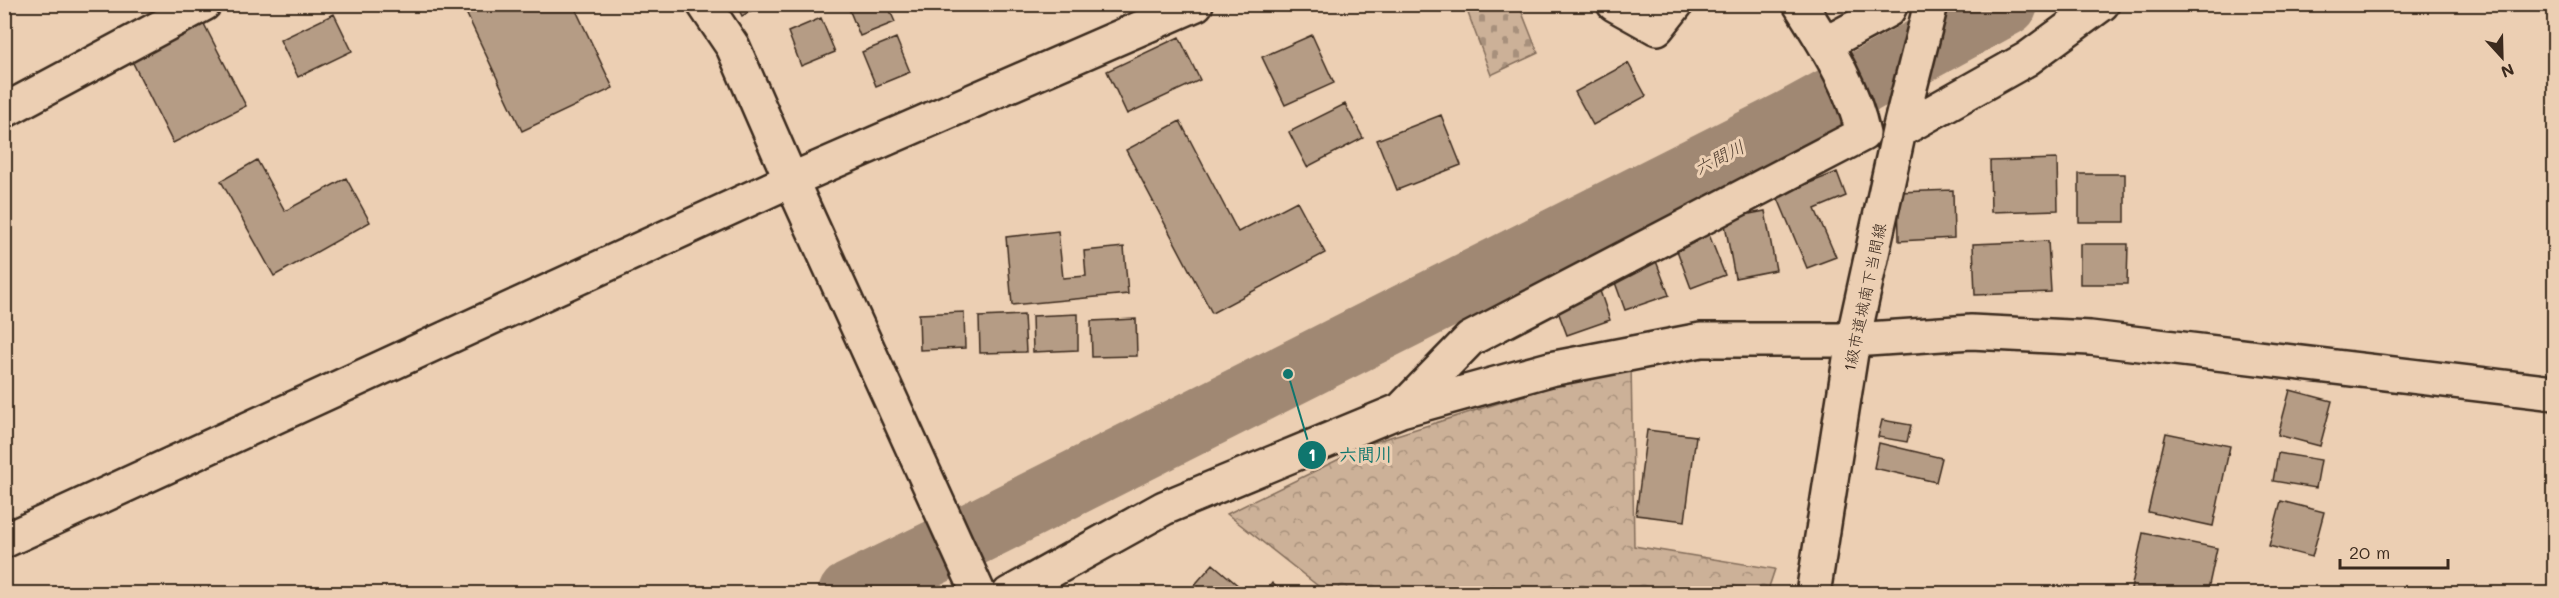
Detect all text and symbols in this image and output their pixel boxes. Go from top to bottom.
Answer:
north arrow [2472,27,2532,87]
text: N [2498,59,2517,83]
water label: 六間川 [1689,134,1749,180]
street label: 1級市道城南下当間線 [1838,221,1890,373]
callout: 六間川 [1297,437,1405,473]
text: 1 [1308,442,1316,466]
text: 六間川 [1339,442,1393,466]
scale bar [2340,532,2448,570]
text: 20 m [2349,540,2390,564]

